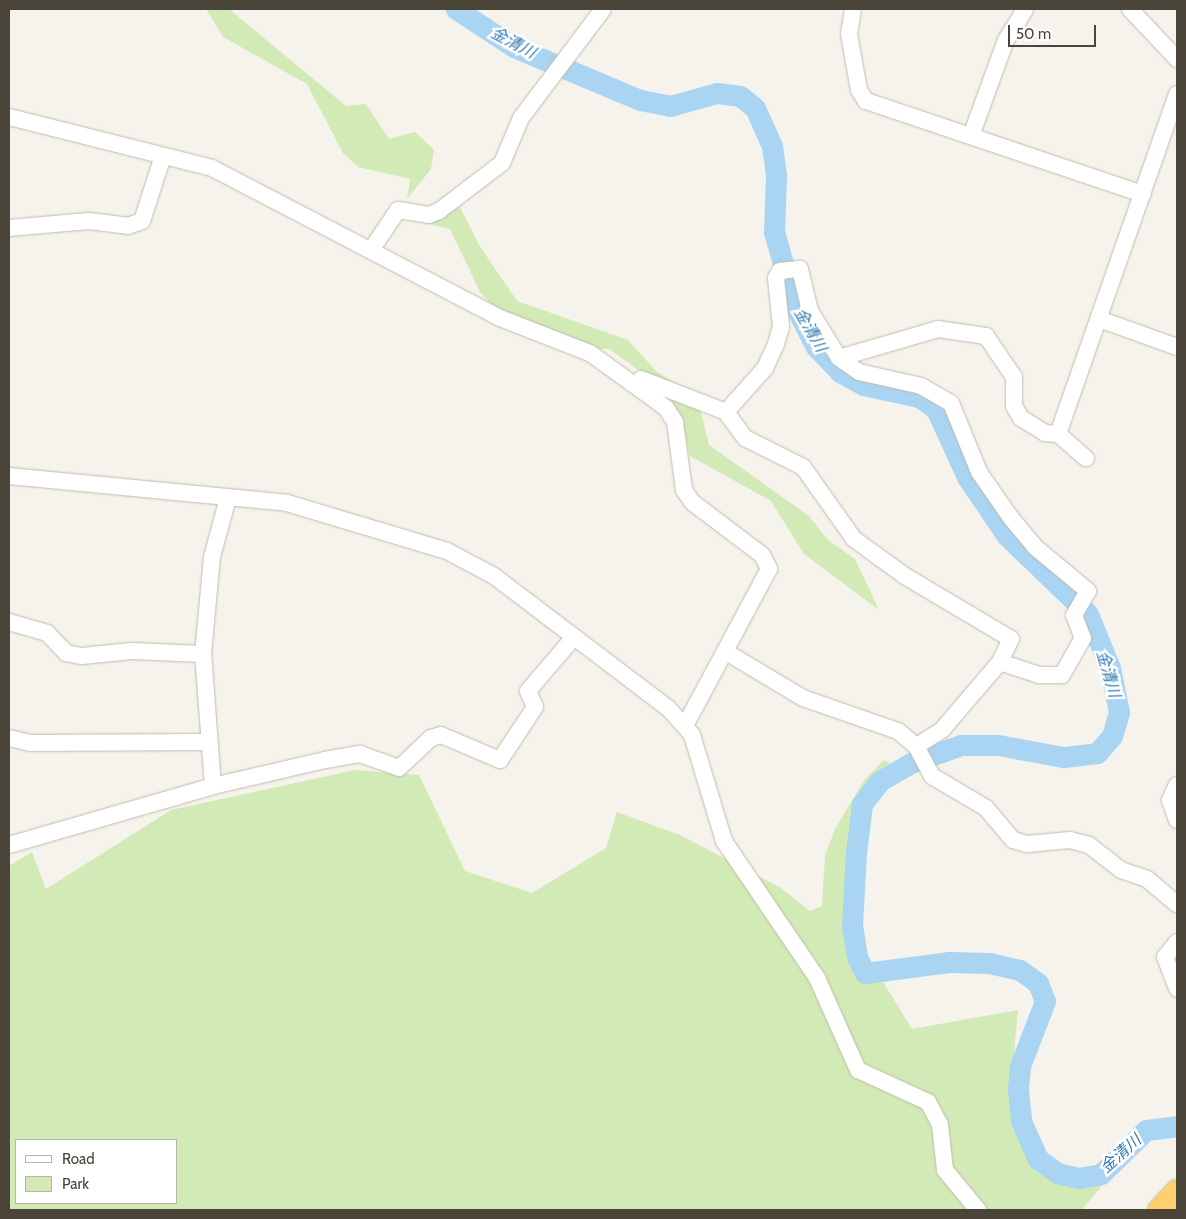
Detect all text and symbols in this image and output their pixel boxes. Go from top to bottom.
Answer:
scale bar [1011,15,1098,47]
water label: 金清川 [487,23,539,63]
text: 50 m [1016,25,1051,43]
water label: 金清川 [790,304,830,356]
water label: 金清川 [1092,648,1124,700]
water label: 金清川 [1097,1131,1145,1177]
legend [15,1139,178,1204]
text: Road [62,1150,95,1168]
text: Park [62,1175,89,1193]

